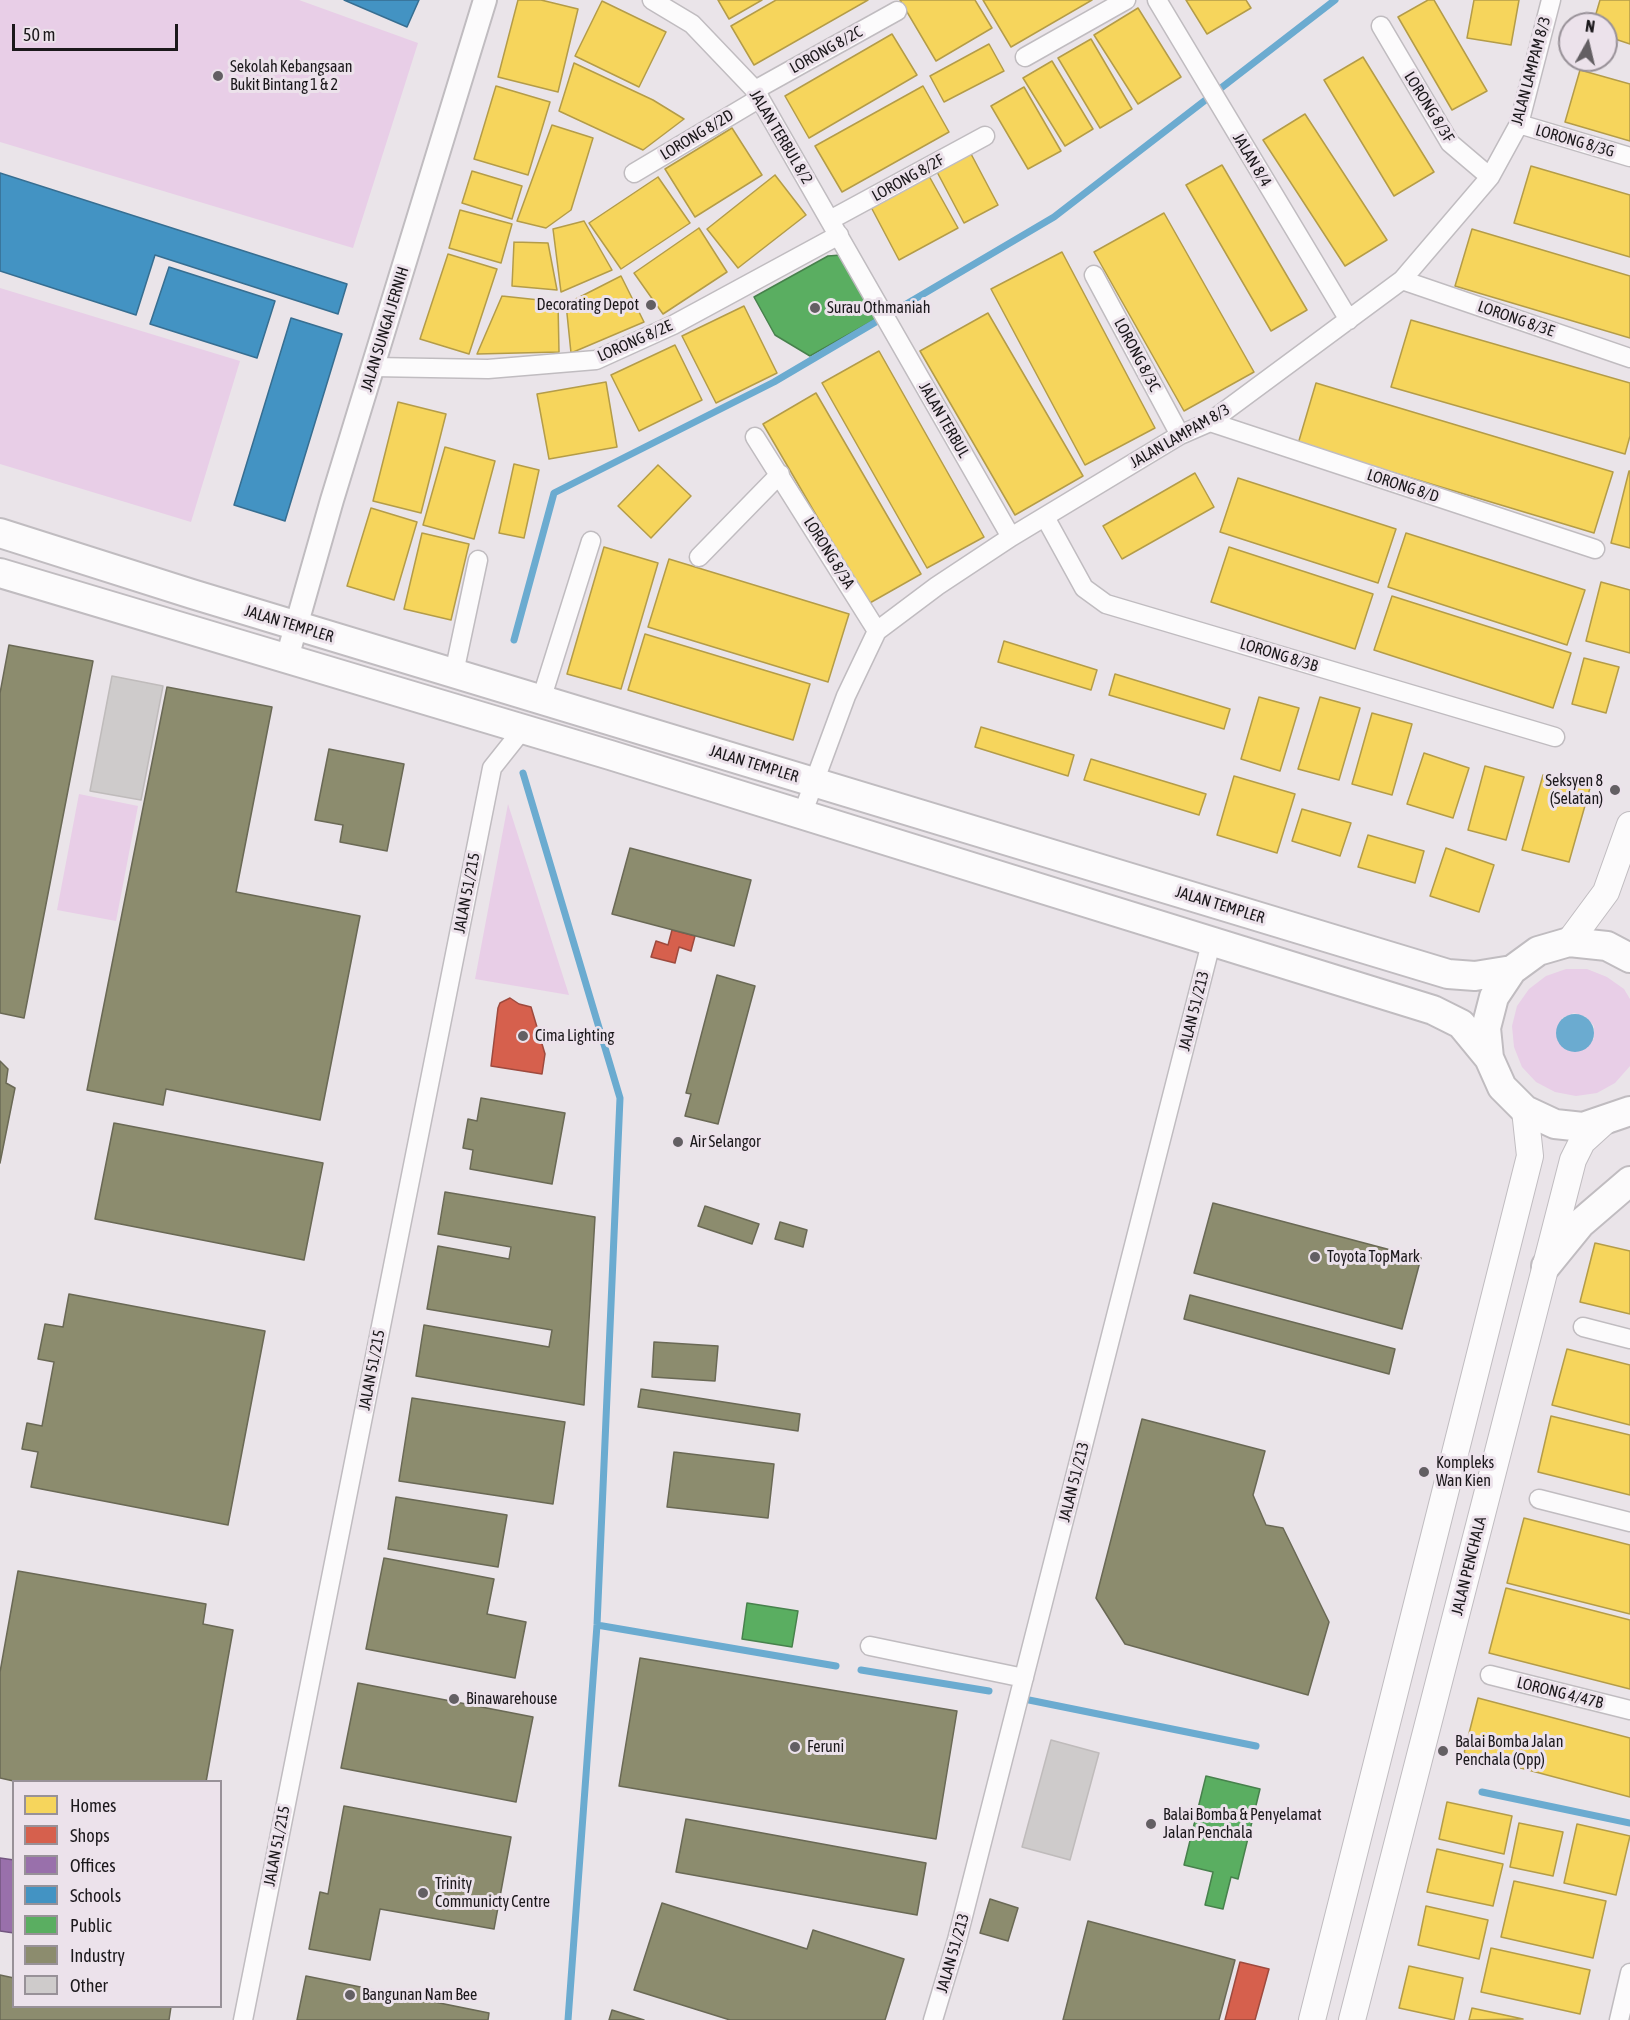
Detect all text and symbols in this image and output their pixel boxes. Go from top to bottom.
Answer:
scale bar [15,12,182,50]
north arrow [1558,12,1618,72]
street label: JALAN LAMPAM 8/3 [1507,15,1555,127]
text: N [1584,17,1596,36]
street label: LORONG 8/2C [786,22,866,78]
text: 50 m [23,24,55,45]
place label: Sekolah Kebangsaan Bukit Bintang 1 & 2 [230,57,353,95]
street label: LORONG 8/3F [1400,68,1458,146]
marker: Sekolah Kebangsaan Bukit Bintang 1 & 2 [211,69,225,83]
street label: JALAN TERBUL 8/2 [745,86,817,188]
street label: LORONG 8/2D [657,106,737,164]
street label: LORONG 8/3G [1533,121,1617,161]
street label: JALAN 8/4 [1229,130,1275,190]
street label: LORONG 8/2F [869,150,947,206]
street label: JALAN SUNGAI JERNIH [357,264,413,394]
place label: Decorating Depot [537,295,639,315]
street label: LORONG 8/3E [1475,297,1557,341]
marker: Decorating Depot [644,298,658,312]
place label: Surau Othmaniah [827,298,931,318]
marker: Surau Othmaniah [808,301,822,315]
street label: LORONG 8/3C [1110,315,1164,395]
street label: LORONG 8/2E [595,316,675,366]
street label: JALAN TERBUL [915,379,973,461]
street label: JALAN LAMPAM 8/3 [1127,400,1233,472]
street label: LORONG 8/D [1365,465,1441,507]
street label: LORONG 8/3A [799,514,859,592]
street label: JALAN TEMPLER [242,601,336,647]
street label: LORONG 8/3B [1238,634,1320,676]
street label: JALAN TEMPLER [707,741,801,787]
place label: Seksyen 8 (Selatan) [1545,771,1603,809]
marker: Seksyen 8 (Selatan) [1608,783,1622,797]
street label: JALAN 51/215 [450,851,484,935]
street label: JALAN TEMPLER [1173,882,1267,928]
street label: JALAN 51/213 [1175,969,1213,1053]
place label: Cima Lighting [535,1026,614,1046]
marker: Cima Lighting [516,1029,530,1043]
place label: Air Selangor [690,1132,761,1152]
marker: Air Selangor [671,1135,685,1149]
place label: Toyota TopMark [1327,1247,1420,1267]
marker: Toyota TopMark [1308,1250,1322,1264]
street label: JALAN 51/215 [355,1328,389,1412]
street label: JALAN 51/213 [1055,1440,1093,1524]
place label: Kompleks Wan Kien [1436,1453,1494,1491]
marker: Kompleks Wan Kien [1417,1465,1431,1479]
street label: JALAN PENCHALA [1447,1515,1491,1617]
street label: LORONG 4/47B [1515,1673,1605,1713]
place label: Binawarehouse [466,1689,557,1709]
marker: Binawarehouse [447,1692,461,1706]
place label: Balai Bomba Jalan Penchala (Opp) [1455,1732,1563,1770]
place label: Feruni [807,1737,844,1757]
marker: Feruni [788,1740,802,1754]
marker: Balai Bomba Jalan Penchala (Opp) [1436,1744,1450,1758]
legend [12,1780,222,2008]
text: Homes [70,1795,116,1816]
street label: JALAN 51/215 [260,1804,294,1888]
place label: Balai Bomba & Penyelamat Jalan Penchala [1163,1805,1322,1843]
marker: Balai Bomba & Penyelamat Jalan Penchala [1144,1817,1158,1831]
text: Shops [70,1825,110,1846]
text: Offices [70,1855,116,1876]
place label: Trinity Communicty Centre [435,1874,550,1912]
text: Schools [70,1885,121,1906]
marker: Trinity Communicty Centre [416,1886,430,1900]
street label: JALAN 51/213 [933,1911,973,1995]
text: Public [70,1915,112,1936]
text: Industry [70,1945,125,1966]
text: Other [70,1975,108,1996]
place label: Bangunan Nam Bee [362,1985,477,2005]
marker: Bangunan Nam Bee [343,1988,357,2002]

